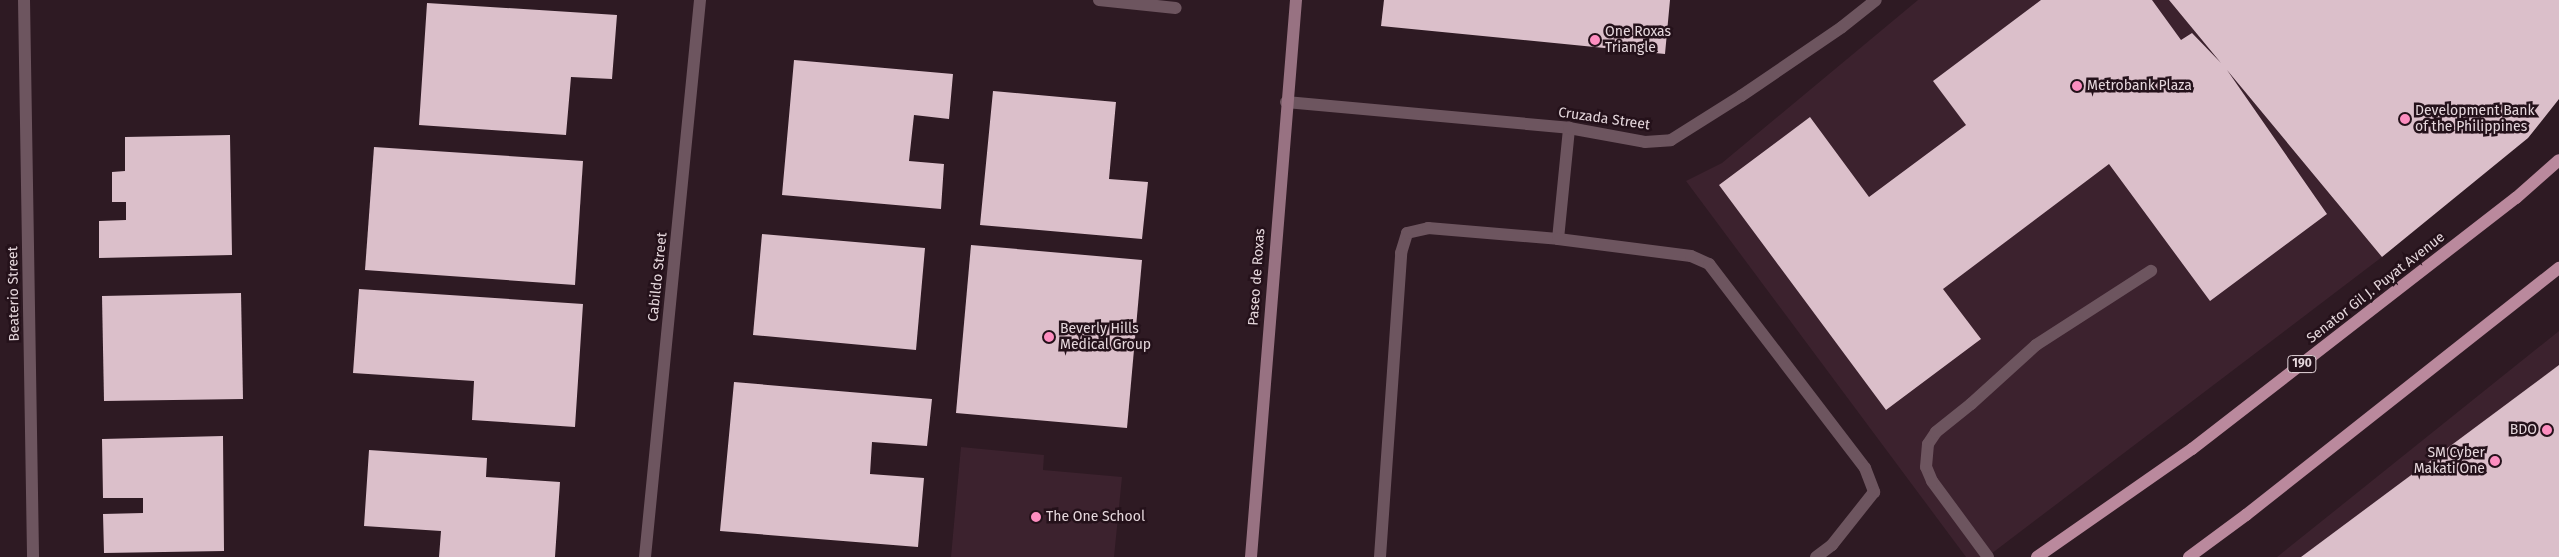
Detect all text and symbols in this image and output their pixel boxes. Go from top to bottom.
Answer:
place label: One Roxas Triangle [1605,24,1671,56]
marker: One Roxas Triangle [1589,34,1601,46]
place label: Metrobank Plaza [2087,78,2192,94]
marker: Metrobank Plaza [2071,80,2083,92]
place label: Development Bank of the Philippines [2415,103,2535,136]
street label: Cruzada Street [1557,104,1651,134]
marker: Development Bank of the Philippines [2399,113,2411,125]
street label: Paseo de Roxas [1245,228,1269,326]
street label: Senator Gil J. Puyat Avenue [2304,229,2448,347]
street label: Cabildo Street [645,231,671,323]
street label: Beaterio Street [5,246,23,342]
place label: Beverly Hills Medical Group [1060,321,1151,354]
marker: Beverly Hills Medical Group [1042,330,1056,344]
road number: 190 [2287,354,2317,374]
place label: BDO [2510,422,2537,438]
marker: BDO [2541,424,2553,436]
place label: SM Cyber Makati One [2414,445,2485,478]
marker: SM Cyber Makati One [2489,455,2501,467]
place label: The One School [1046,509,1145,525]
marker: The One School [1030,511,1042,523]

